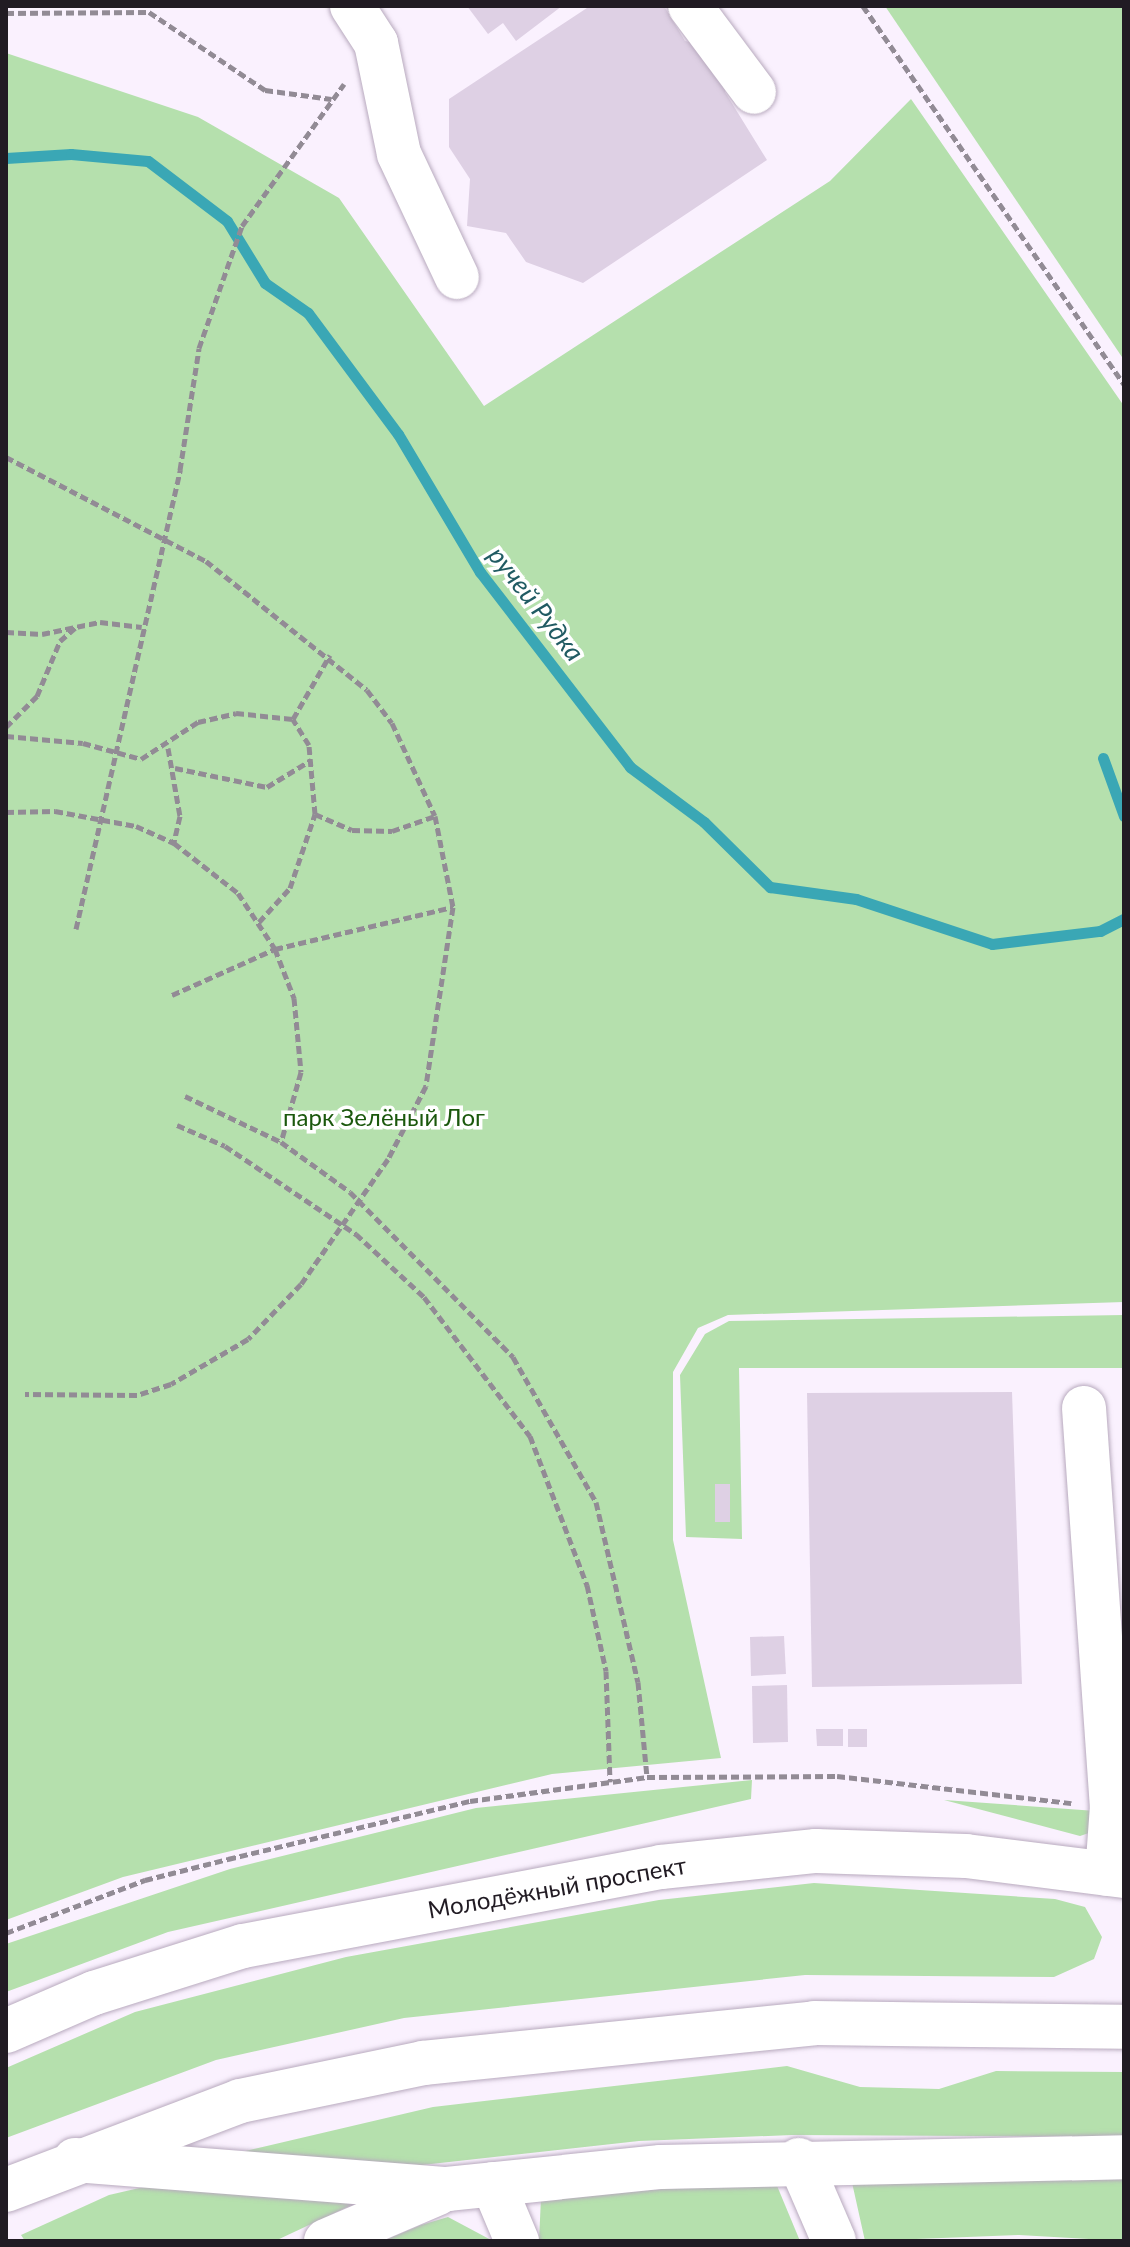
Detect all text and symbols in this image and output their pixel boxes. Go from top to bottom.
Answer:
water label: ручей Рудка [482,541,590,667]
park label: парк Зелёный Лог [283,1103,485,1131]
street label: Молодёжный проспект [425,1850,689,1924]

